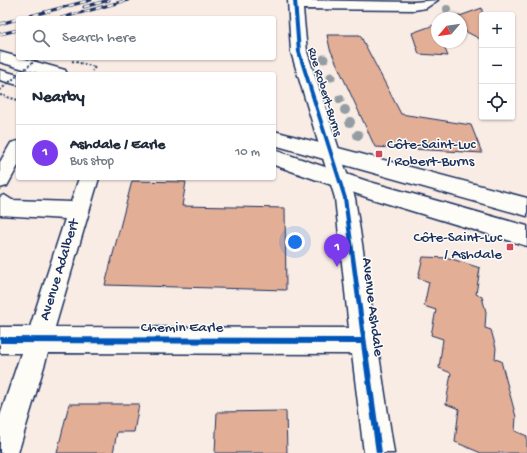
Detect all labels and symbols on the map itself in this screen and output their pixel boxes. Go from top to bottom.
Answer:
north arrow [431,12,467,48]
street label: Rue Robert-Burns [303,46,345,139]
place label: Côte-Saint-Luc / Robert-Burns [387,136,477,171]
marker: Côte-Saint-Luc / Robert-Burns [374,149,384,159]
street label: Avenue Adalbert [36,215,85,323]
place label: Côte-Saint-Luc / Ashdale [413,229,503,264]
your location [285,232,305,252]
pin: 1 [324,234,350,267]
marker: Côte-Saint-Luc / Ashdale [505,242,515,252]
street label: Avenue Ashdale [357,257,387,358]
street label: Chemin Earle [141,319,224,337]

